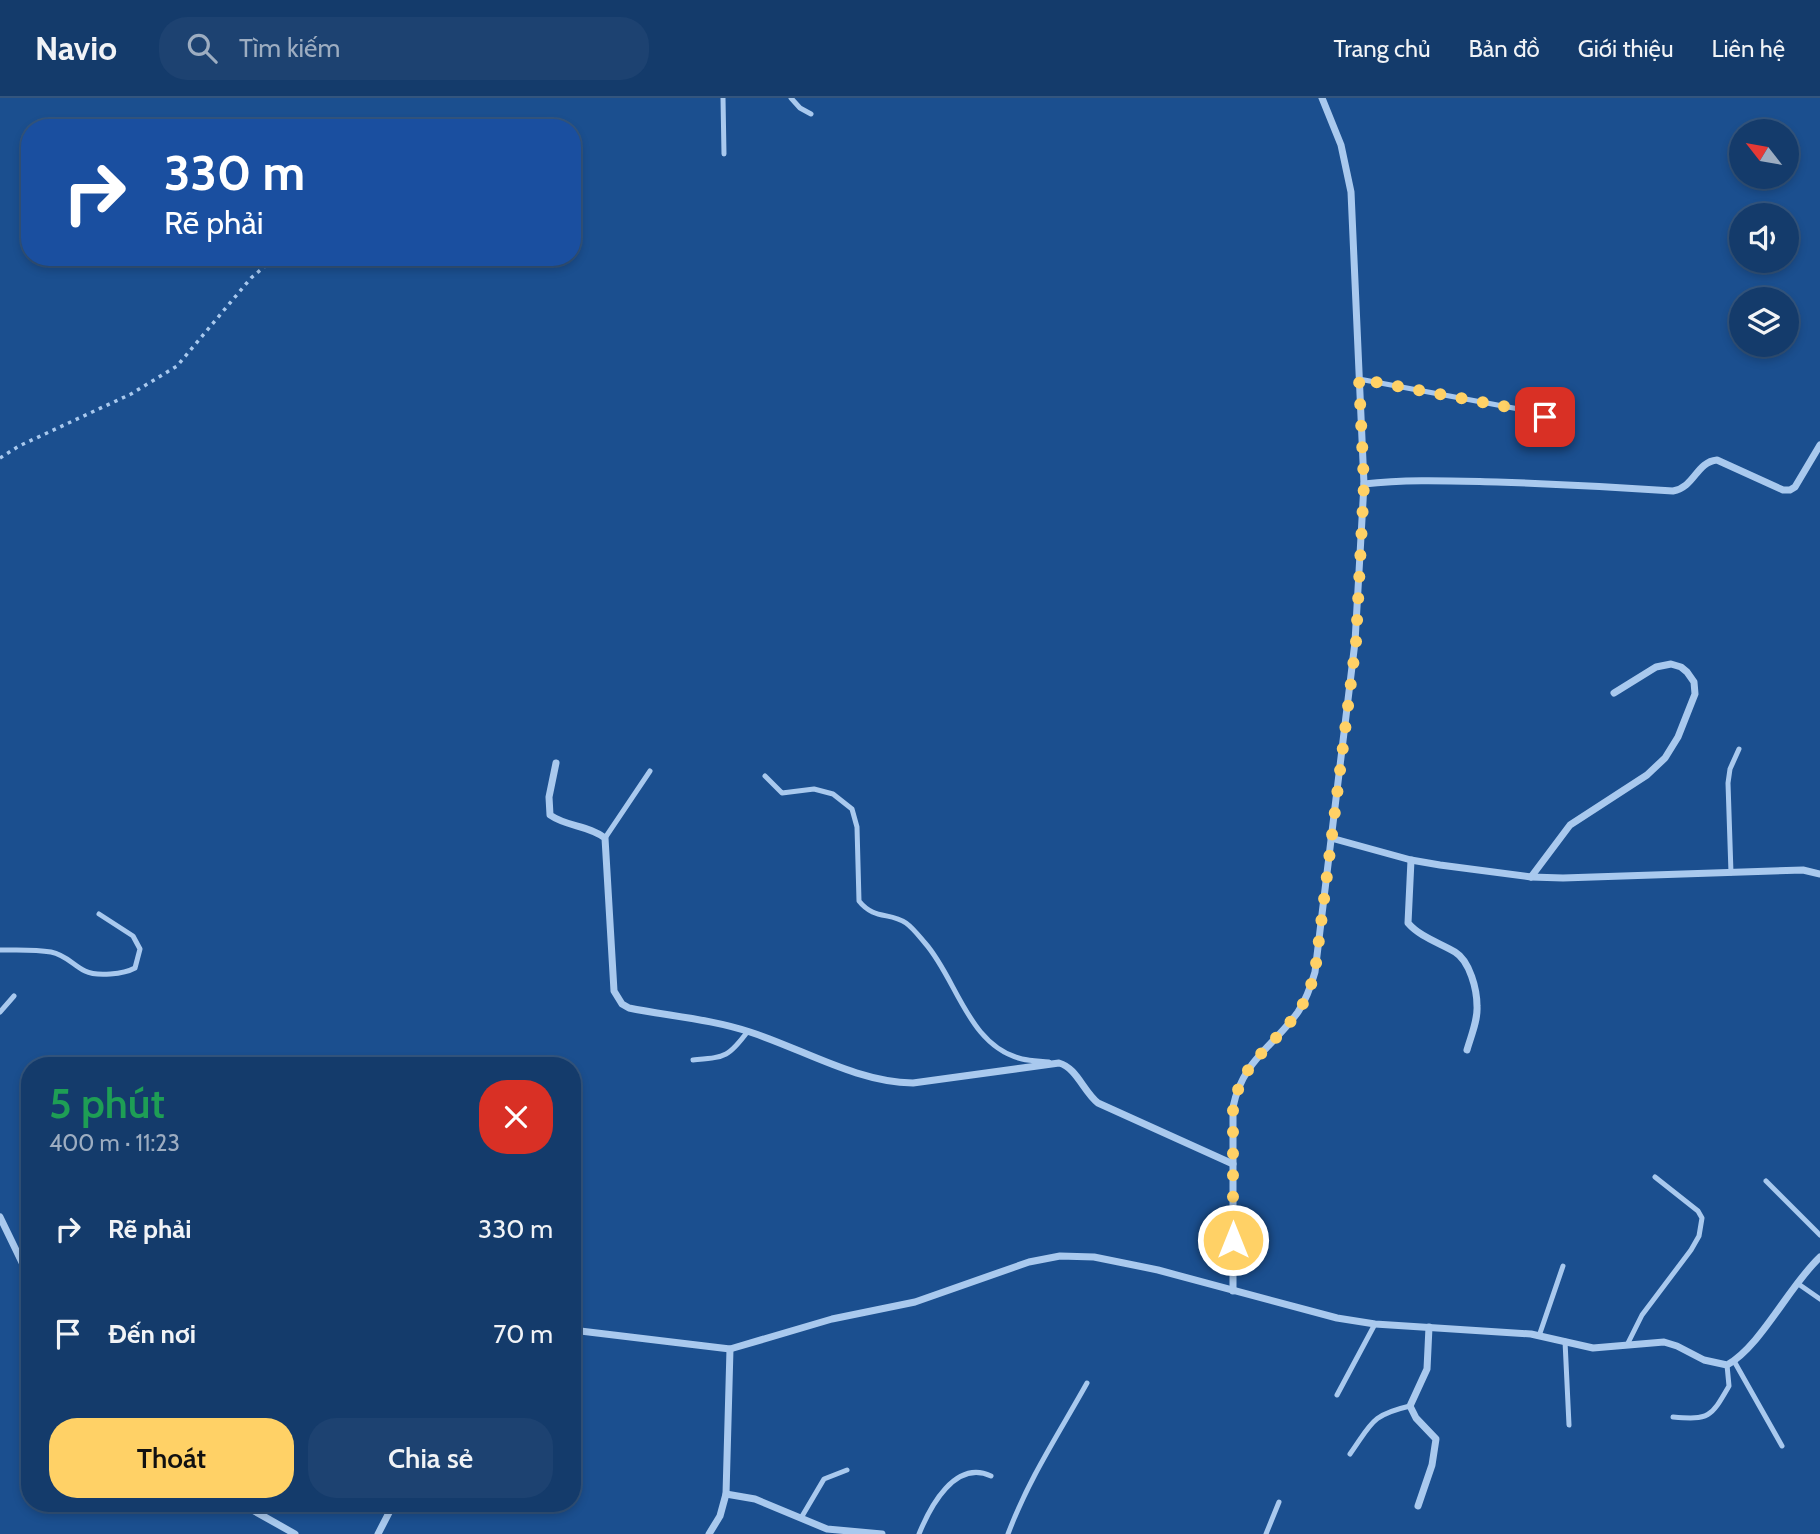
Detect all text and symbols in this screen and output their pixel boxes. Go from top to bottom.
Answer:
search box [159,17,649,80]
text: Navio [35,28,117,68]
icon: search [183,29,221,67]
text: Tìm kiếm [239,32,340,64]
text: Trang chủ [1334,34,1430,63]
text: Bản đồ [1468,34,1540,63]
text: Giới thiệu [1578,34,1673,63]
text: Liên hệ [1711,34,1785,63]
north arrow [1729,119,1799,189]
map controls [1729,119,1799,357]
text: 330 m [164,143,305,202]
icon: right [49,147,140,238]
text: Rẽ phải [164,203,264,242]
button: sound [1729,203,1799,273]
button: layers [1729,287,1799,357]
pin [1515,387,1575,447]
icon: arrive [1526,398,1564,436]
text: 5 phút [49,1077,165,1129]
button: close [479,1080,553,1154]
text: 400 m · 11:23 [49,1129,180,1157]
position arrow [1196,1203,1270,1277]
icon: right [49,1210,87,1248]
text: Rẽ phải [108,1213,191,1245]
text: 330 m [478,1213,553,1245]
icon: arrive [49,1315,87,1353]
text: Đến nơi [108,1318,196,1350]
text: 70 m [493,1318,553,1350]
button: Thoát [49,1418,294,1498]
button: Chia sẻ [308,1418,553,1498]

